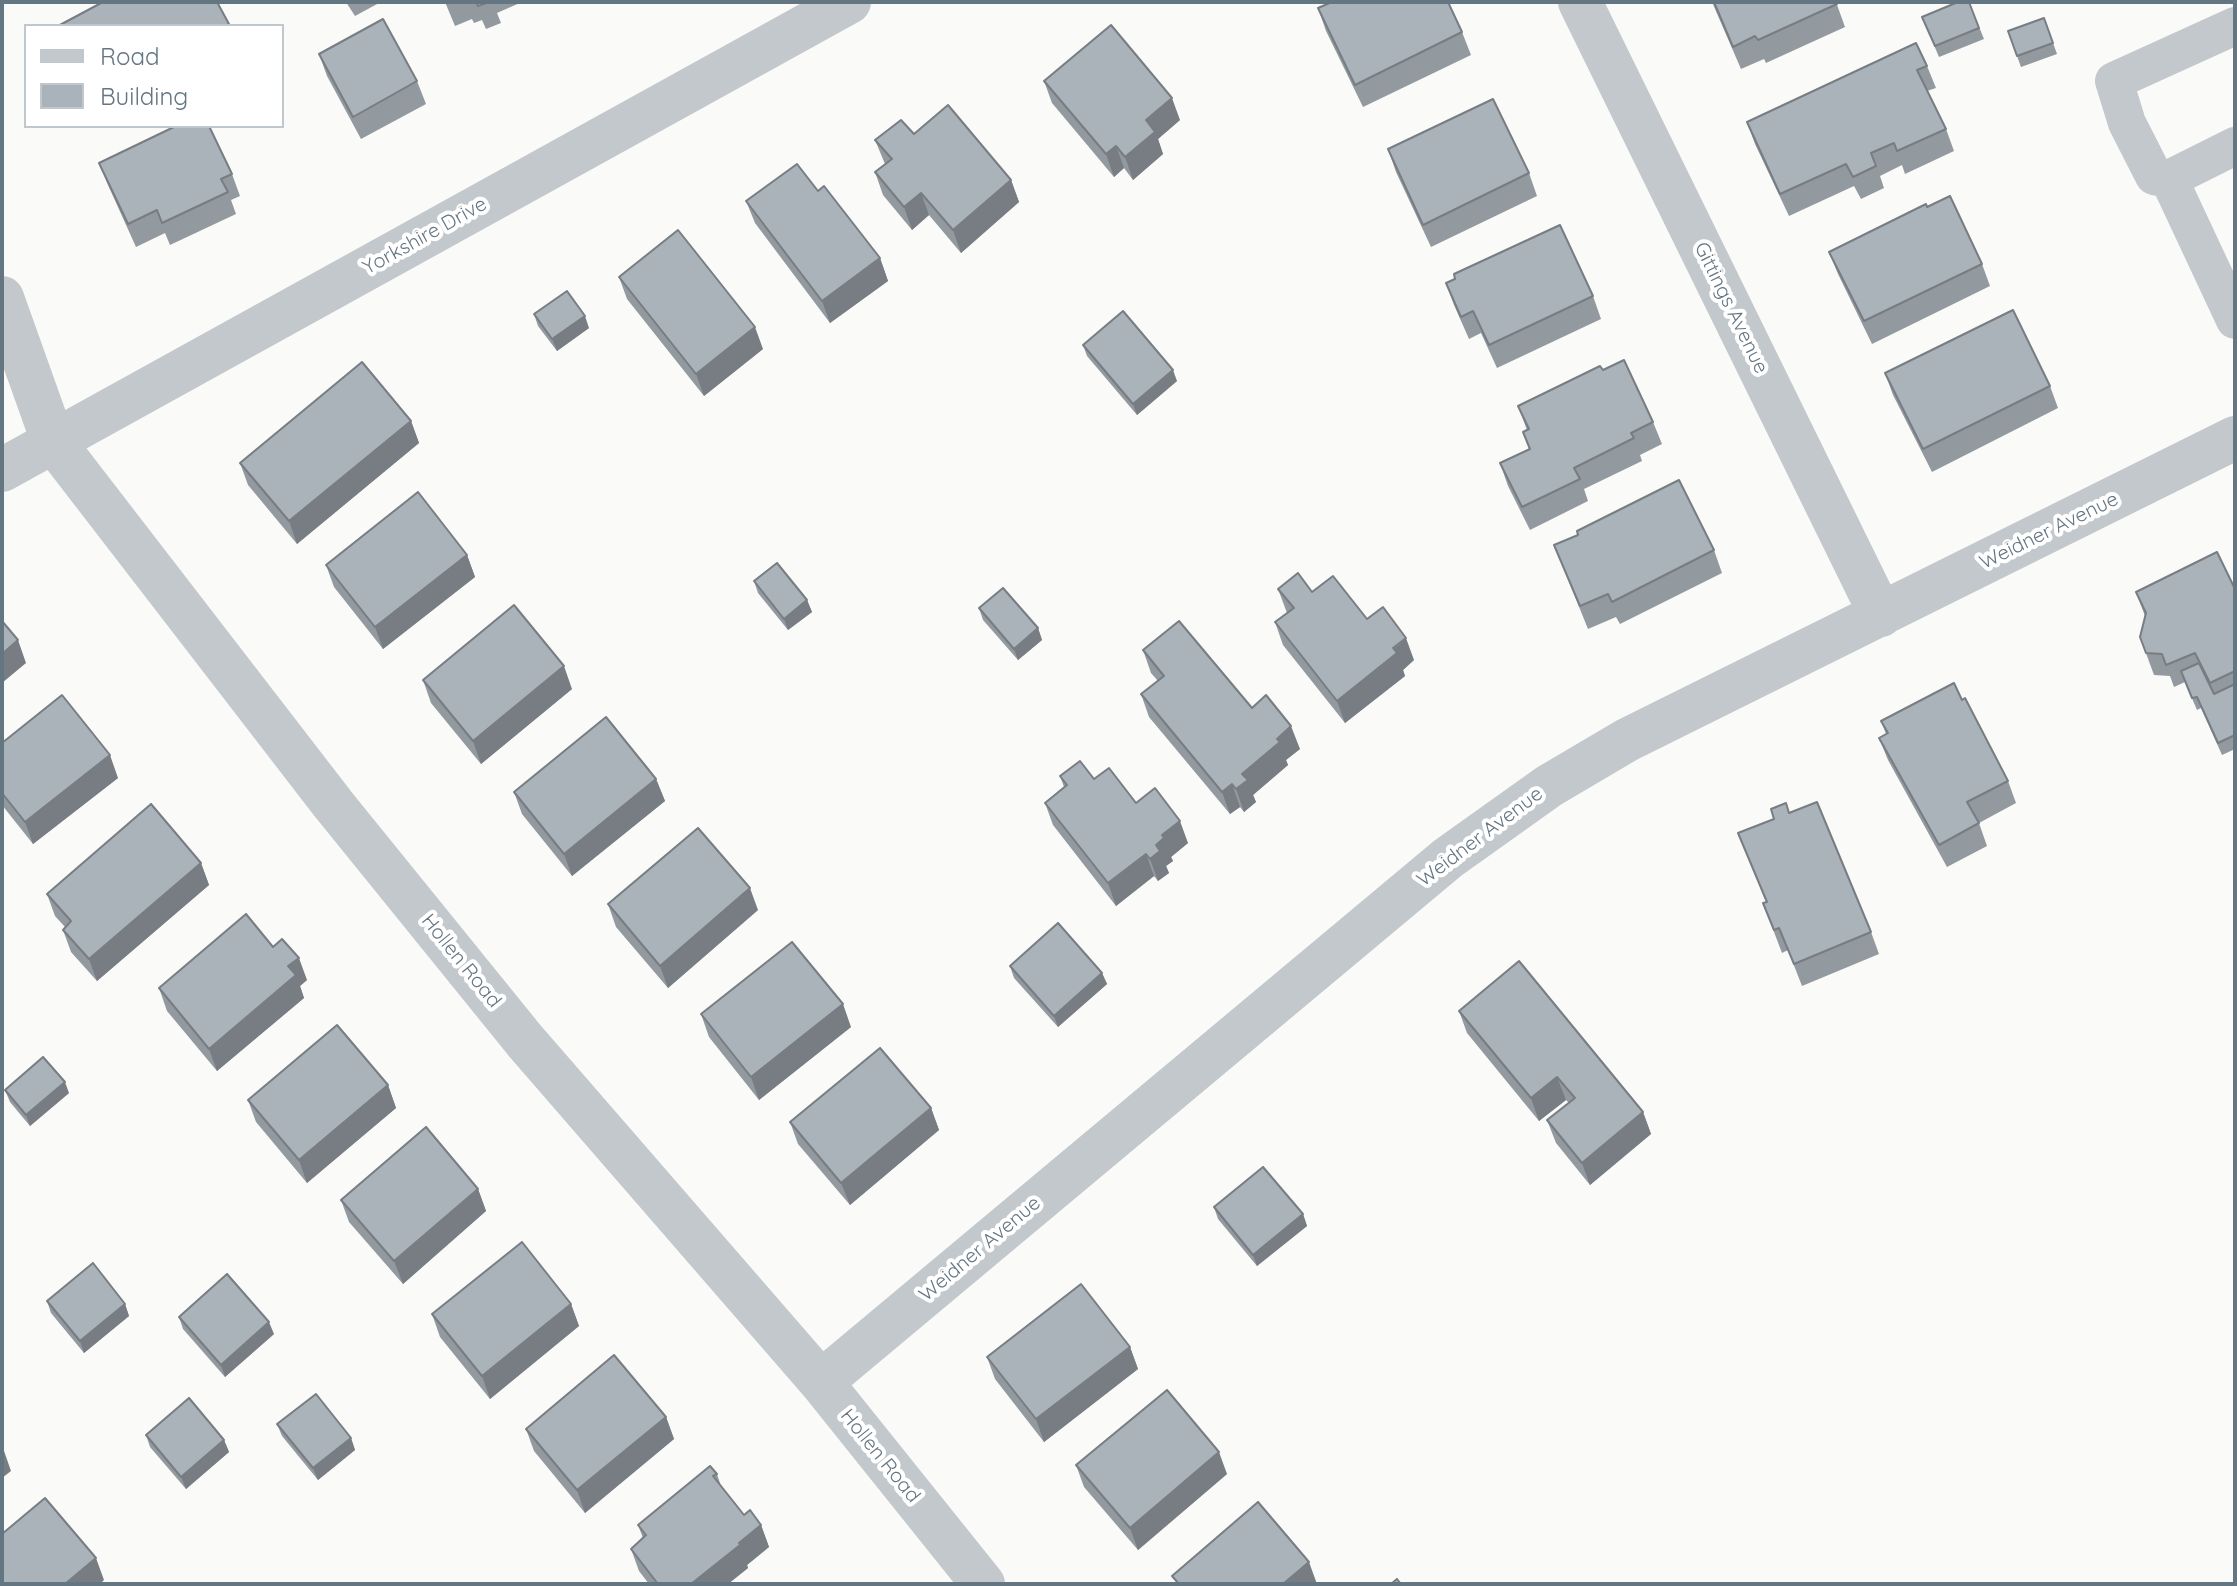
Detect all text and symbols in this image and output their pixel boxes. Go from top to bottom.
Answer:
legend [24,24,284,128]
text: Road [100,41,160,71]
text: Building [100,81,188,111]
street label: Yorkshire Drive [359,192,491,280]
street label: Gittings Avenue [1689,238,1773,378]
street label: Weidner Avenue [1976,487,2122,575]
street label: Weidner Avenue [1412,782,1548,892]
street label: Hollen Road [416,909,506,1013]
street label: Weidner Avenue [914,1191,1046,1307]
street label: Hollen Road [835,1404,925,1508]

